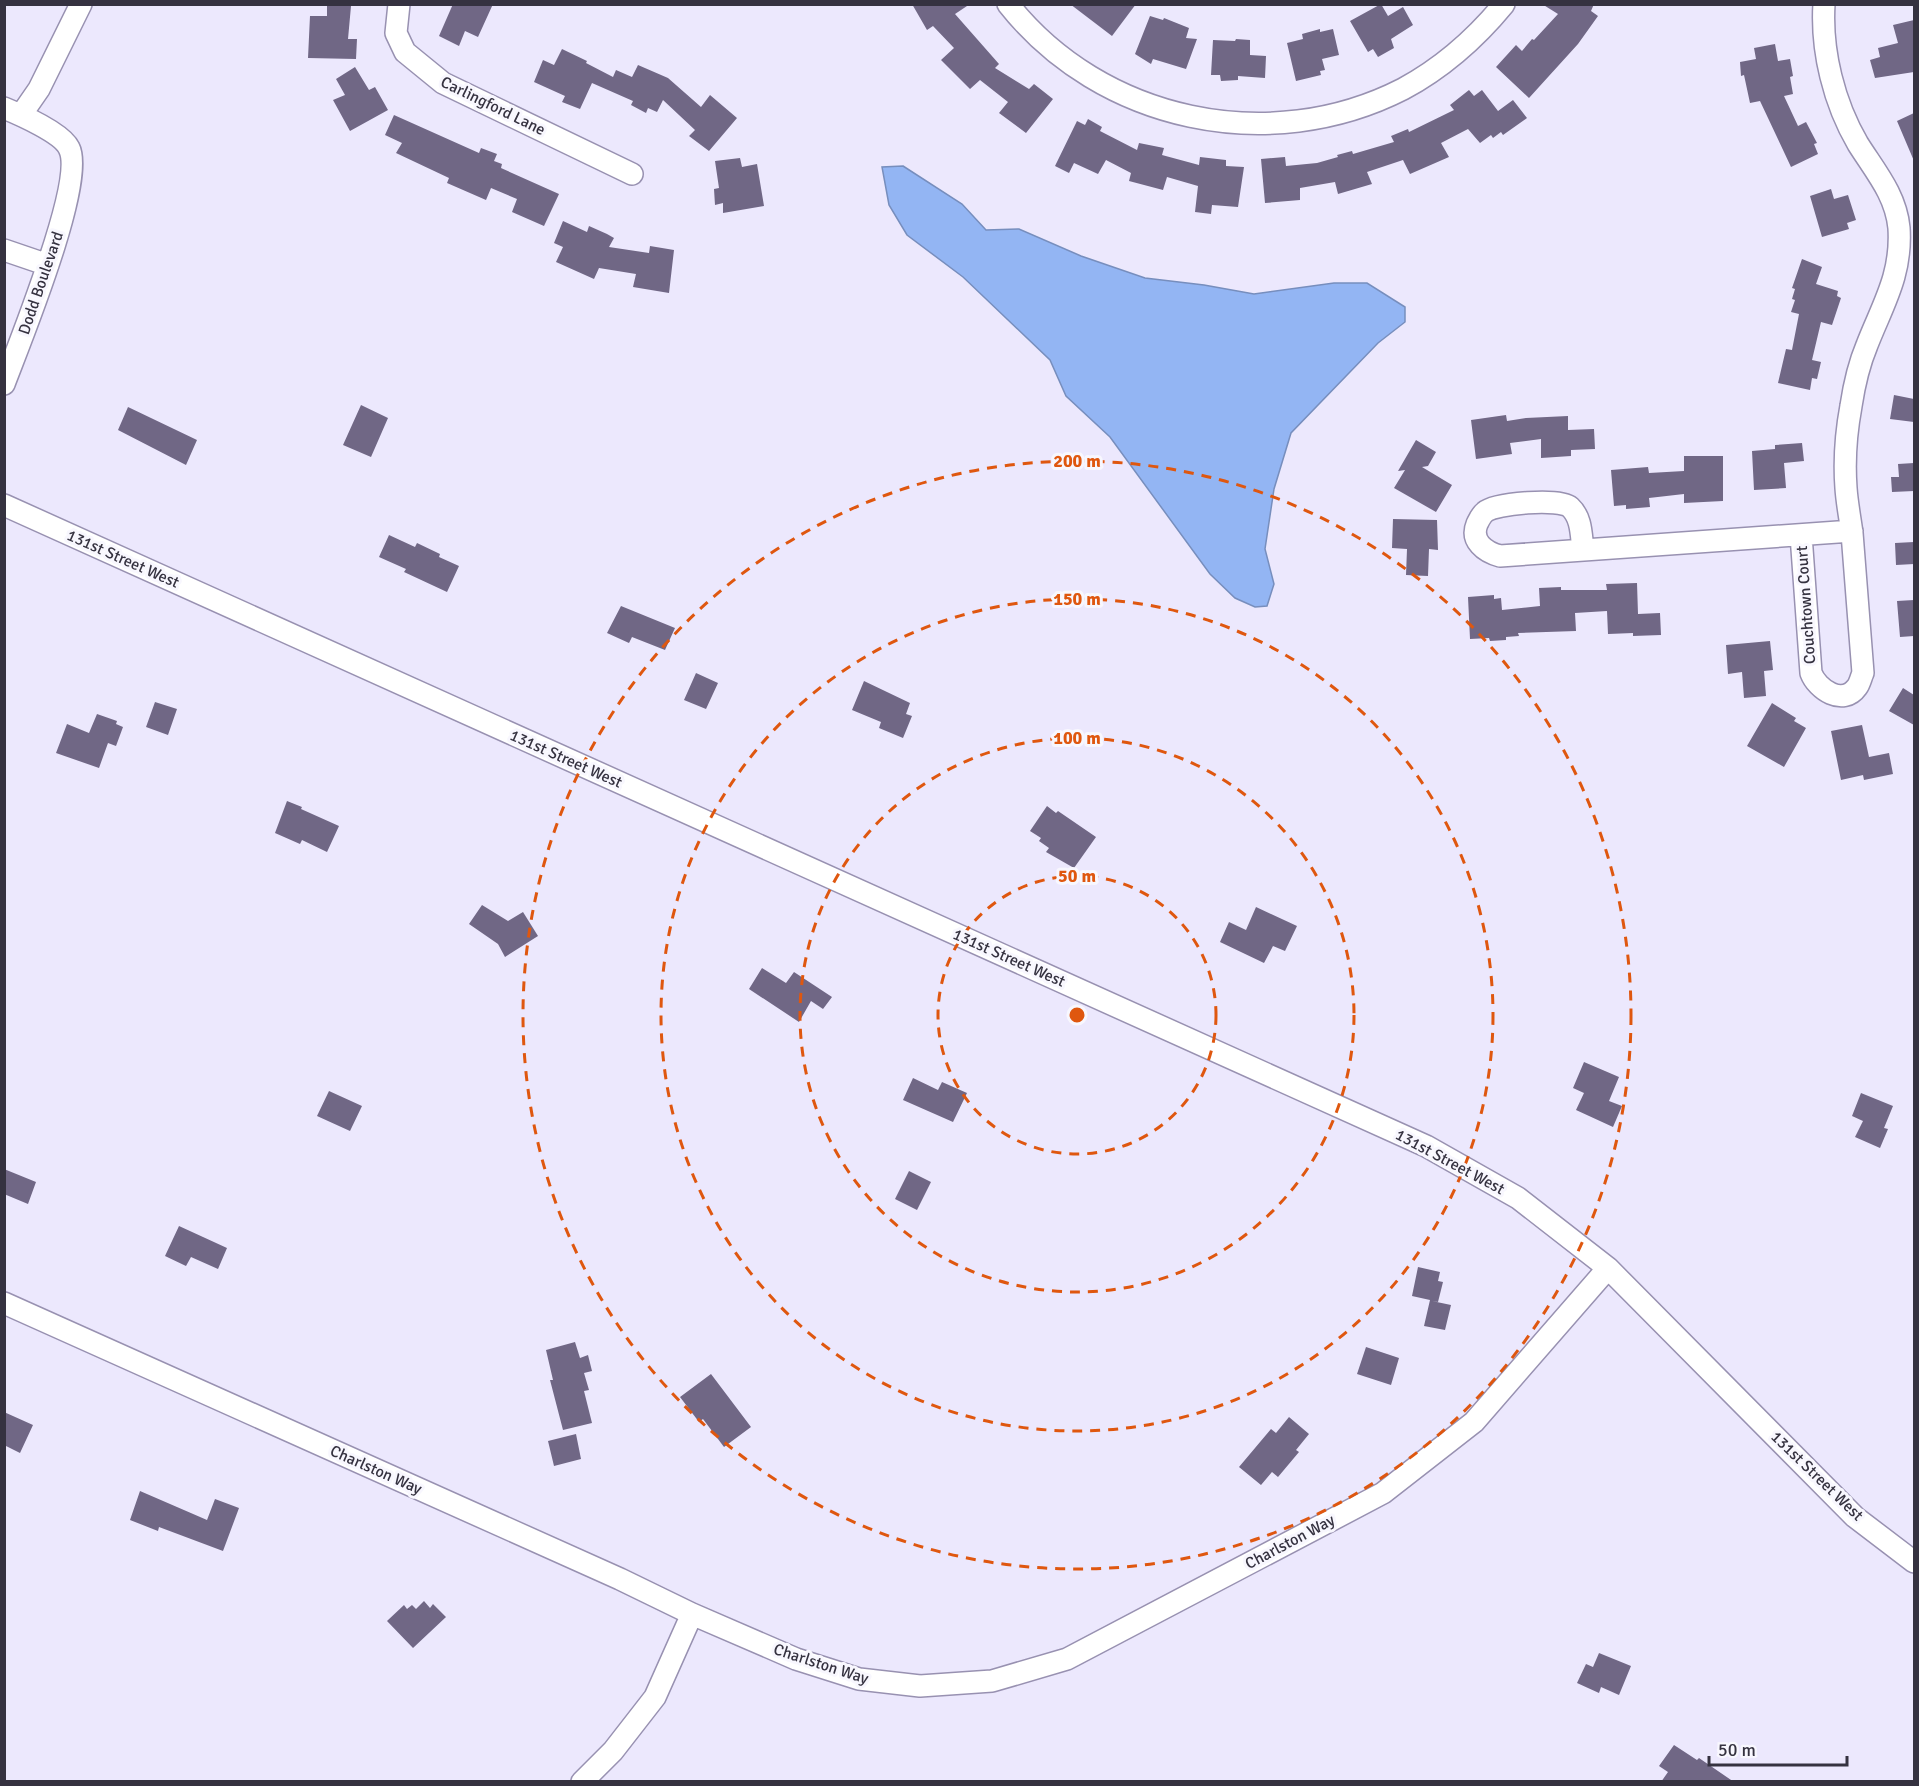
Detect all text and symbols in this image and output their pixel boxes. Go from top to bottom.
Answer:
street label: Carlingford Lane [437,72,549,140]
street label: Dodd Boulevard [14,229,68,337]
text: 200 m [1053,450,1101,472]
street label: 131st Street West [64,525,183,593]
street label: Couchtown Court [1792,545,1820,665]
text: 150 m [1053,588,1101,610]
street label: 131st Street West [507,725,626,793]
text: 100 m [1053,727,1101,749]
text: 50 m [1058,865,1096,887]
street label: 131st Street West [950,924,1069,992]
centre of rings [1067,1005,1087,1025]
street label: 131st Street West [1392,1125,1508,1199]
street label: 131st Street West [1767,1427,1868,1525]
street label: Charlston Way [327,1441,426,1499]
street label: Charlston Way [1242,1510,1339,1574]
street label: Charlston Way [771,1639,871,1689]
scale bar [1709,1729,1847,1767]
text: 50 m [1718,1739,1756,1761]

